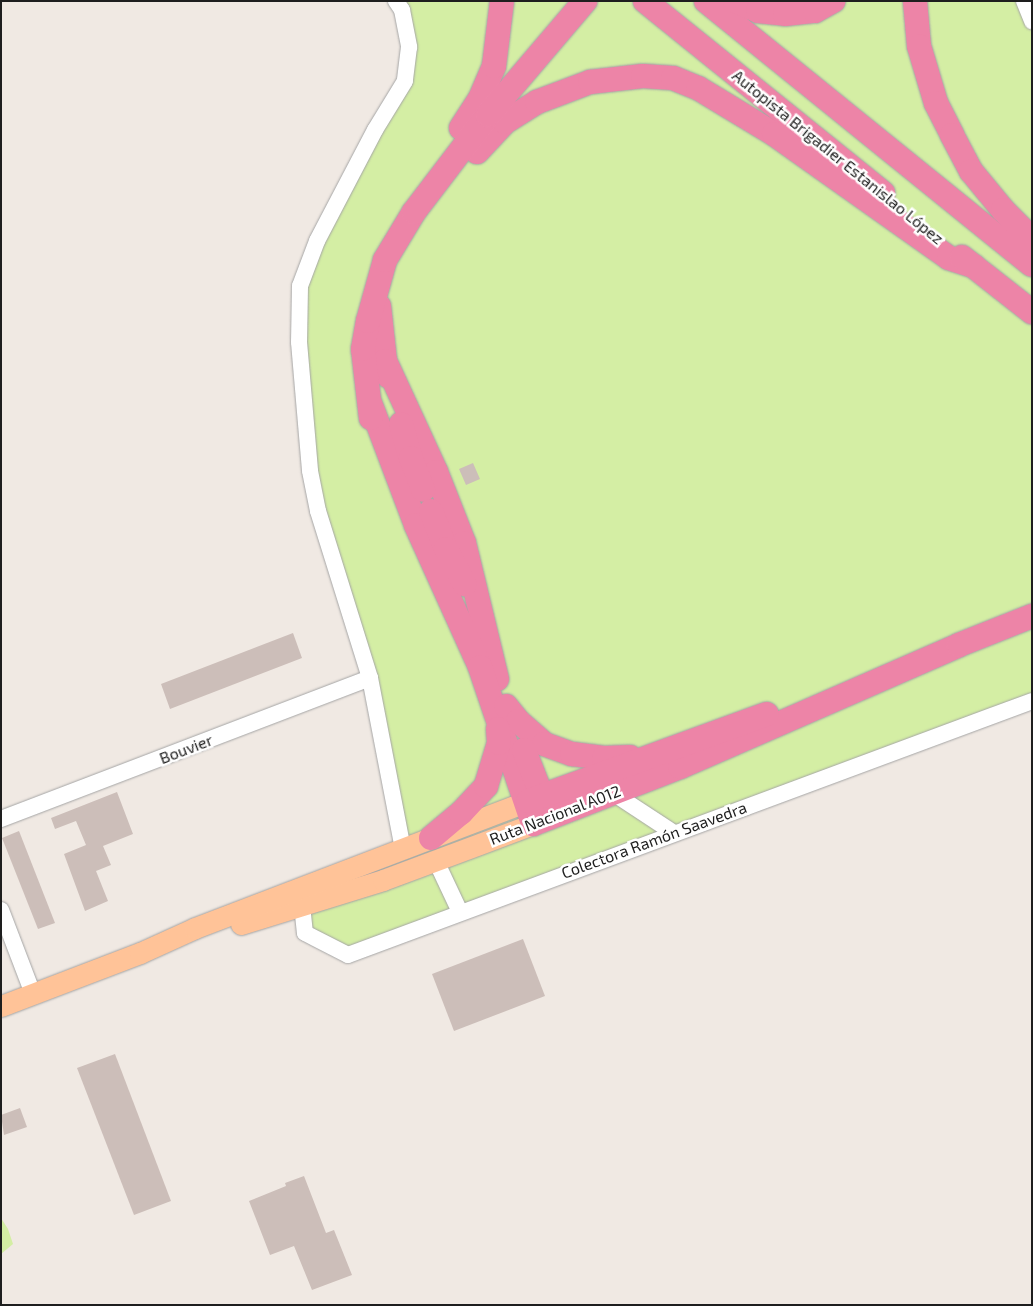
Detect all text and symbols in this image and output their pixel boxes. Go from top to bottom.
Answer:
street label: Autopista Brigadier Estanislao López [728,66,948,248]
street label: Bouvier [157,730,215,768]
street label: Ruta Nacional A012 [486,781,624,849]
street label: Colectora Ramón Saavedra [559,797,749,883]

